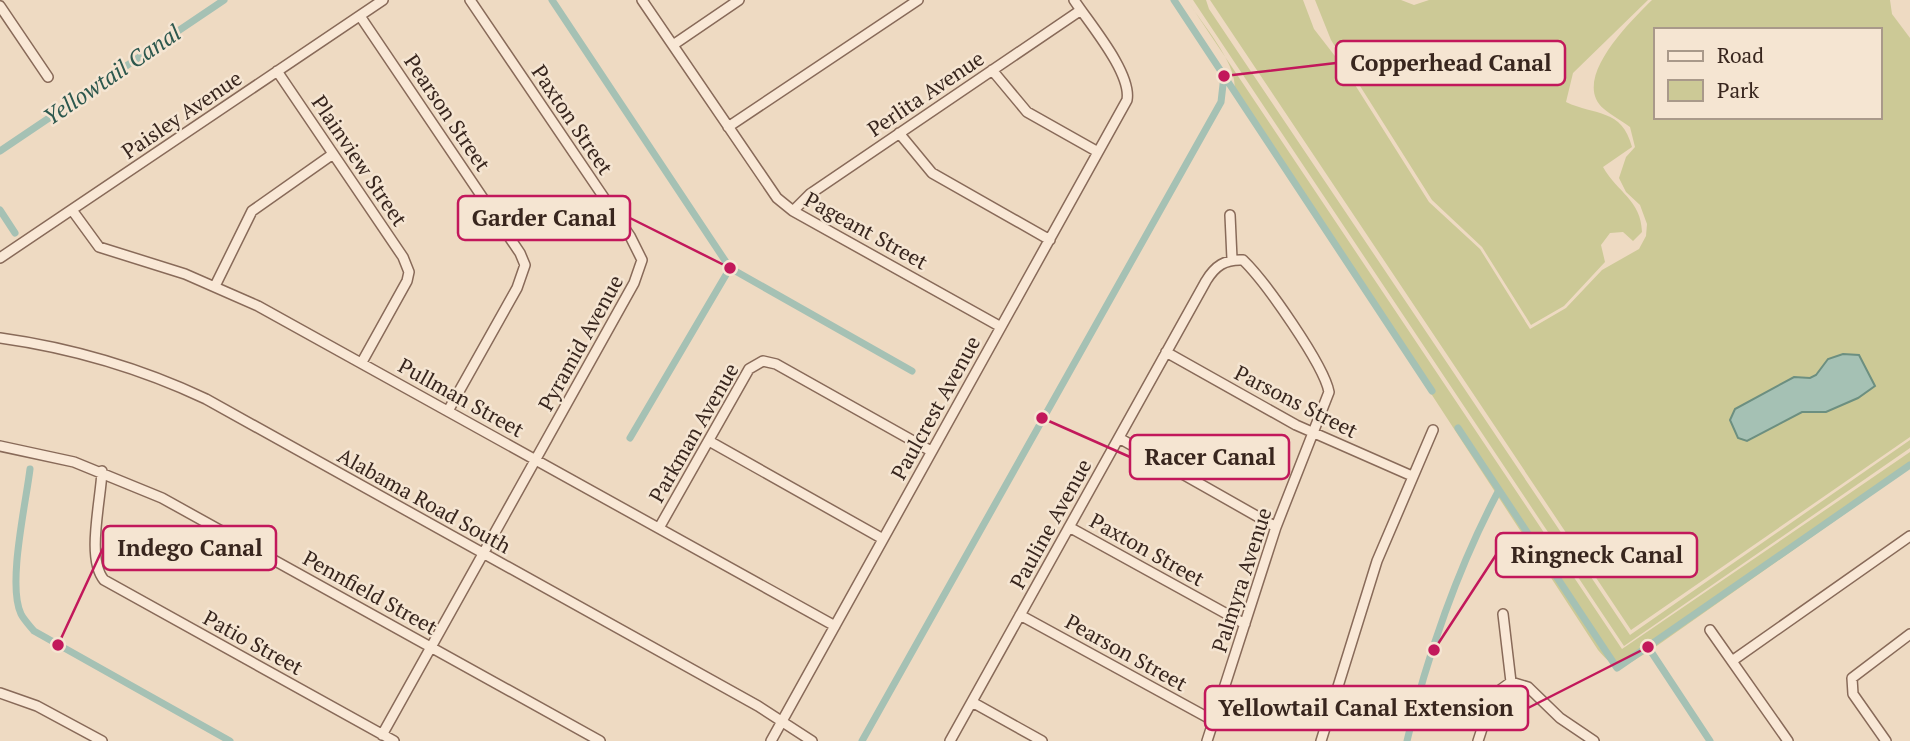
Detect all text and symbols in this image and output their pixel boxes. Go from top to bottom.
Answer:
water label: Yellowtail Canal [37,17,187,132]
legend [1654,28,1882,119]
callout: Copperhead Canal [1336,41,1565,85]
text: Road [1717,41,1764,69]
street label: Perlita Avenue [862,44,989,143]
text: Copperhead Canal [1350,47,1552,78]
street label: Pearson Street [398,48,497,177]
street label: Paxton Street [526,59,620,180]
street label: Paisley Avenue [116,64,247,165]
text: Park [1717,76,1759,104]
street label: Plainview Street [306,90,414,232]
street label: Pageant Street [800,185,933,276]
callout: Garder Canal [458,196,630,240]
text: Garder Canal [472,202,617,233]
street label: Pyramid Avenue [531,270,629,415]
street label: Paulcrest Avenue [884,331,986,484]
street label: Pullman Street [394,351,529,443]
street label: Parkman Avenue [642,358,744,507]
street label: Parsons Street [1230,358,1363,444]
callout: Racer Canal [1130,435,1289,479]
street label: Alabama Road South [333,441,516,559]
text: Racer Canal [1144,441,1276,472]
street label: Pauline Avenue [1003,454,1097,593]
street label: Palmyra Avenue [1205,504,1278,655]
street label: Paxton Street [1085,506,1210,592]
callout: Indego Canal [103,526,276,570]
text: Indego Canal [117,532,263,563]
callout: Ringneck Canal [1496,533,1697,577]
text: Ringneck Canal [1511,539,1684,570]
street label: Pennfield Street [298,544,443,641]
street label: Patio Street [199,603,309,681]
street label: Pearson Street [1060,607,1193,697]
callout: Yellowtail Canal Extension [1205,686,1528,730]
text: Yellowtail Canal Extension [1218,692,1514,723]

